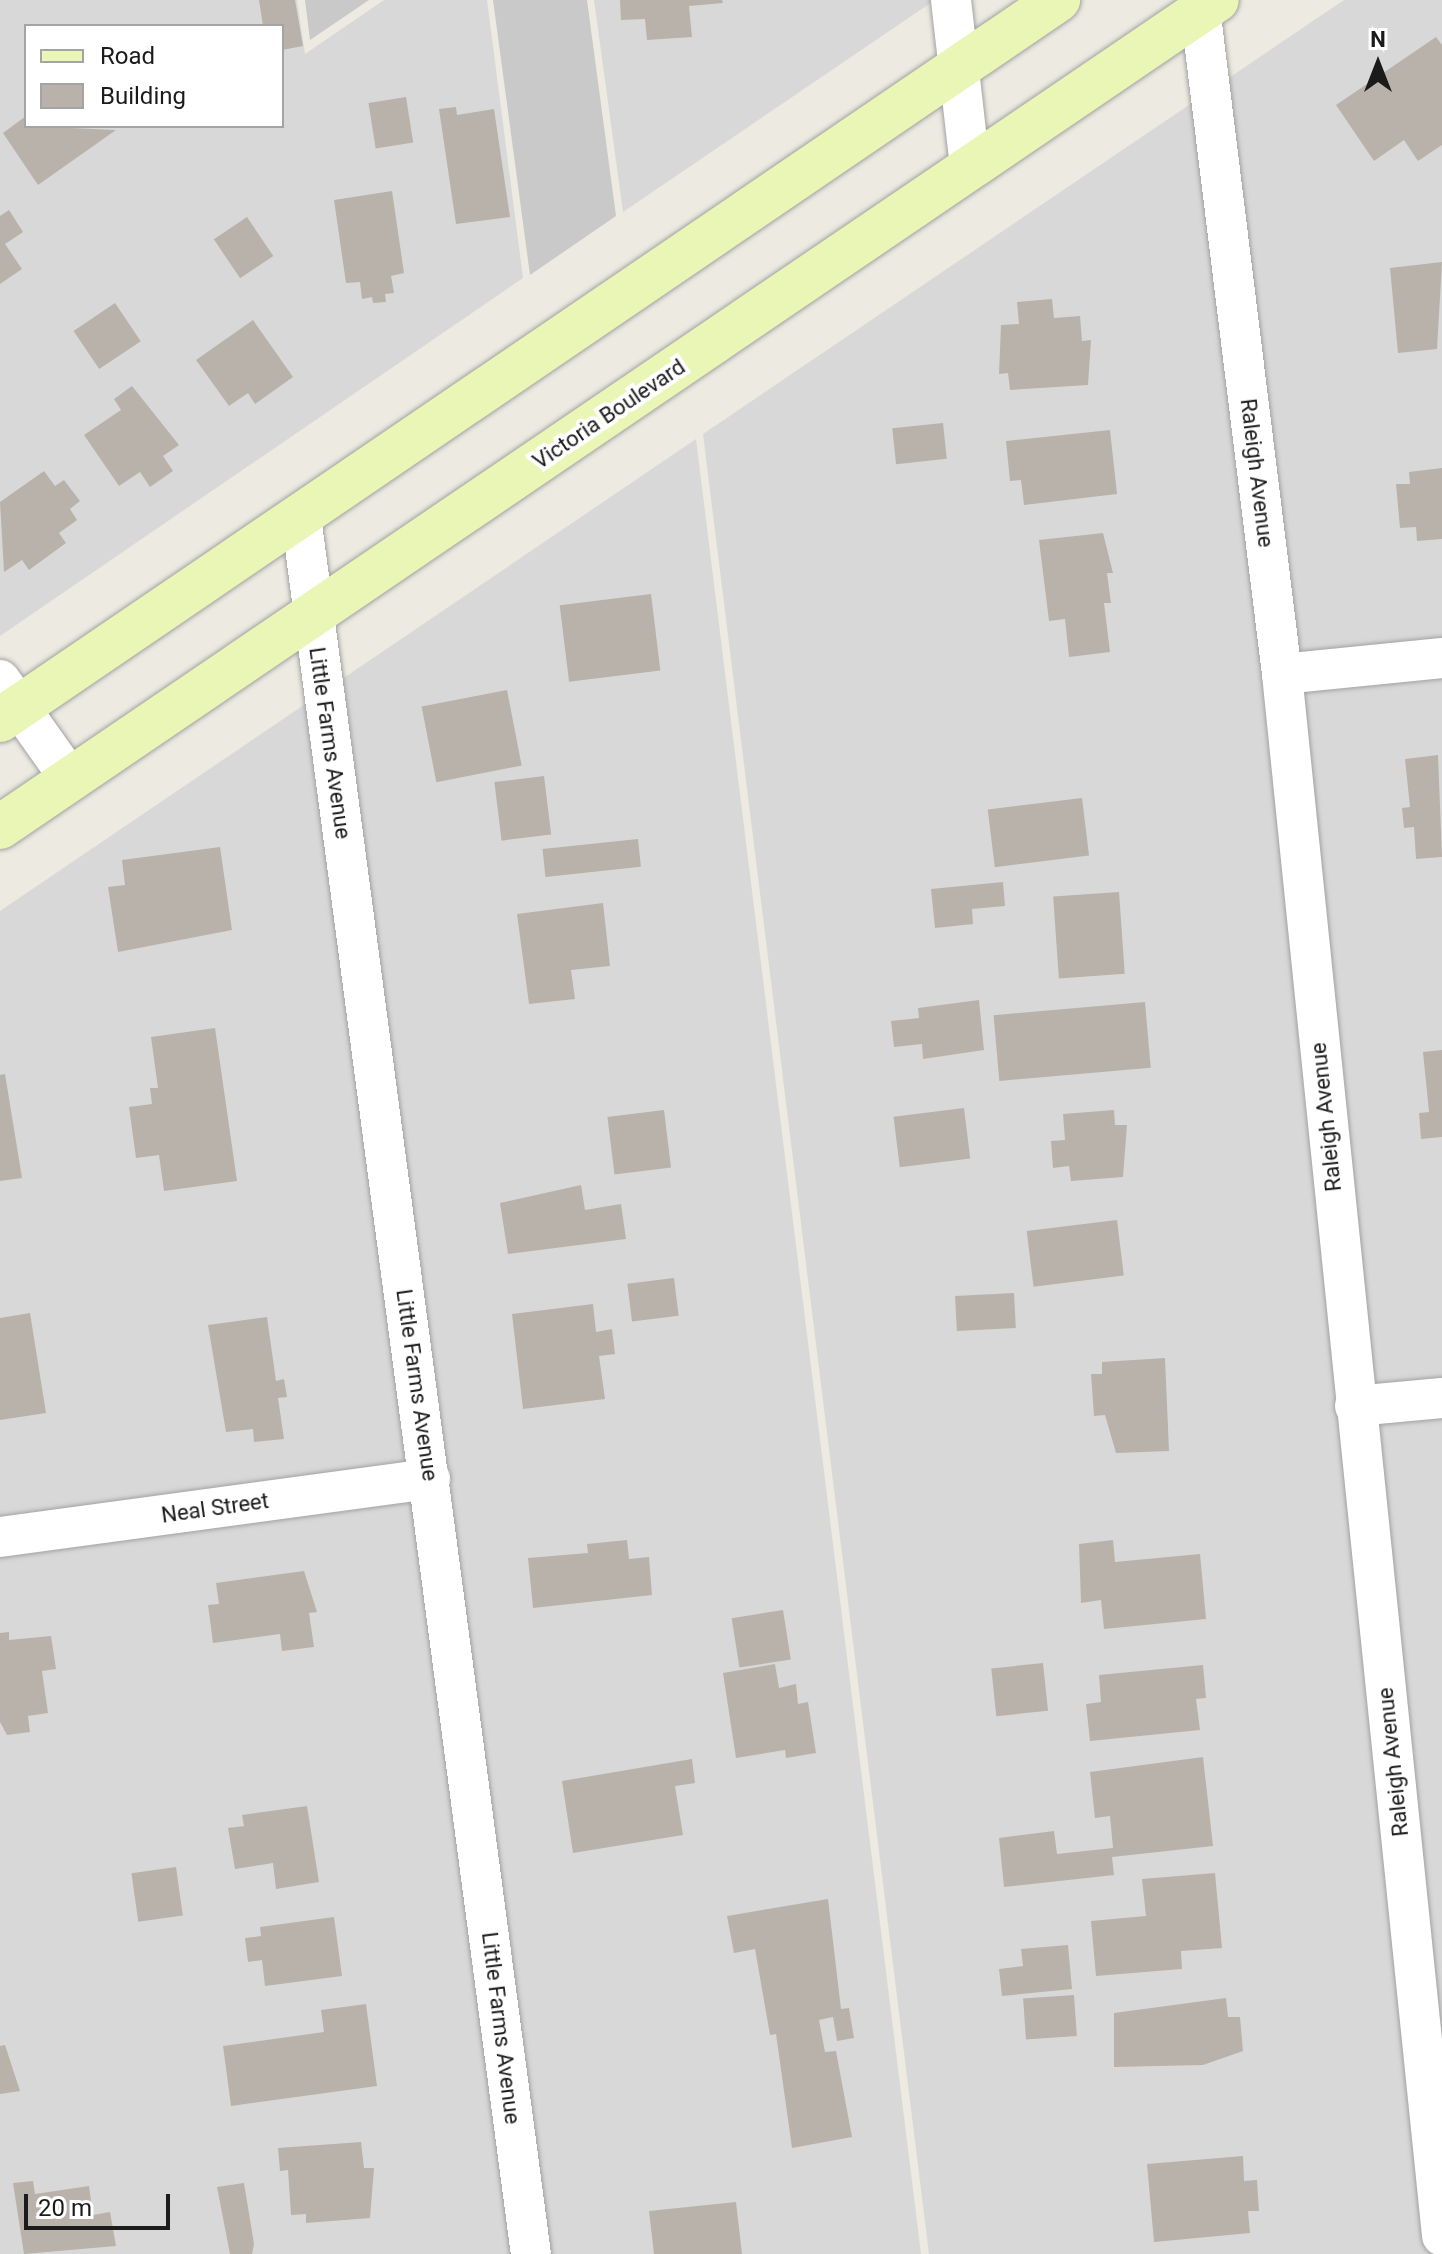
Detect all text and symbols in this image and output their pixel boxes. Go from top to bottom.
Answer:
legend [24,24,284,128]
north arrow [1338,24,1418,104]
text: N [1370,27,1386,52]
text: Road [100,42,155,70]
text: Building [100,82,186,110]
street label: Victoria Boulevard [528,353,690,475]
street label: Raleigh Avenue [1235,397,1279,549]
street label: Little Farms Avenue [303,645,357,841]
street label: Raleigh Avenue [1305,1041,1347,1193]
street label: Little Farms Avenue [390,1287,444,1483]
street label: Neal Street [160,1487,270,1529]
street label: Raleigh Avenue [1372,1686,1414,1838]
street label: Little Farms Avenue [476,1930,526,2126]
scale bar [28,2178,174,2228]
text: 20 m [38,2194,92,2222]

